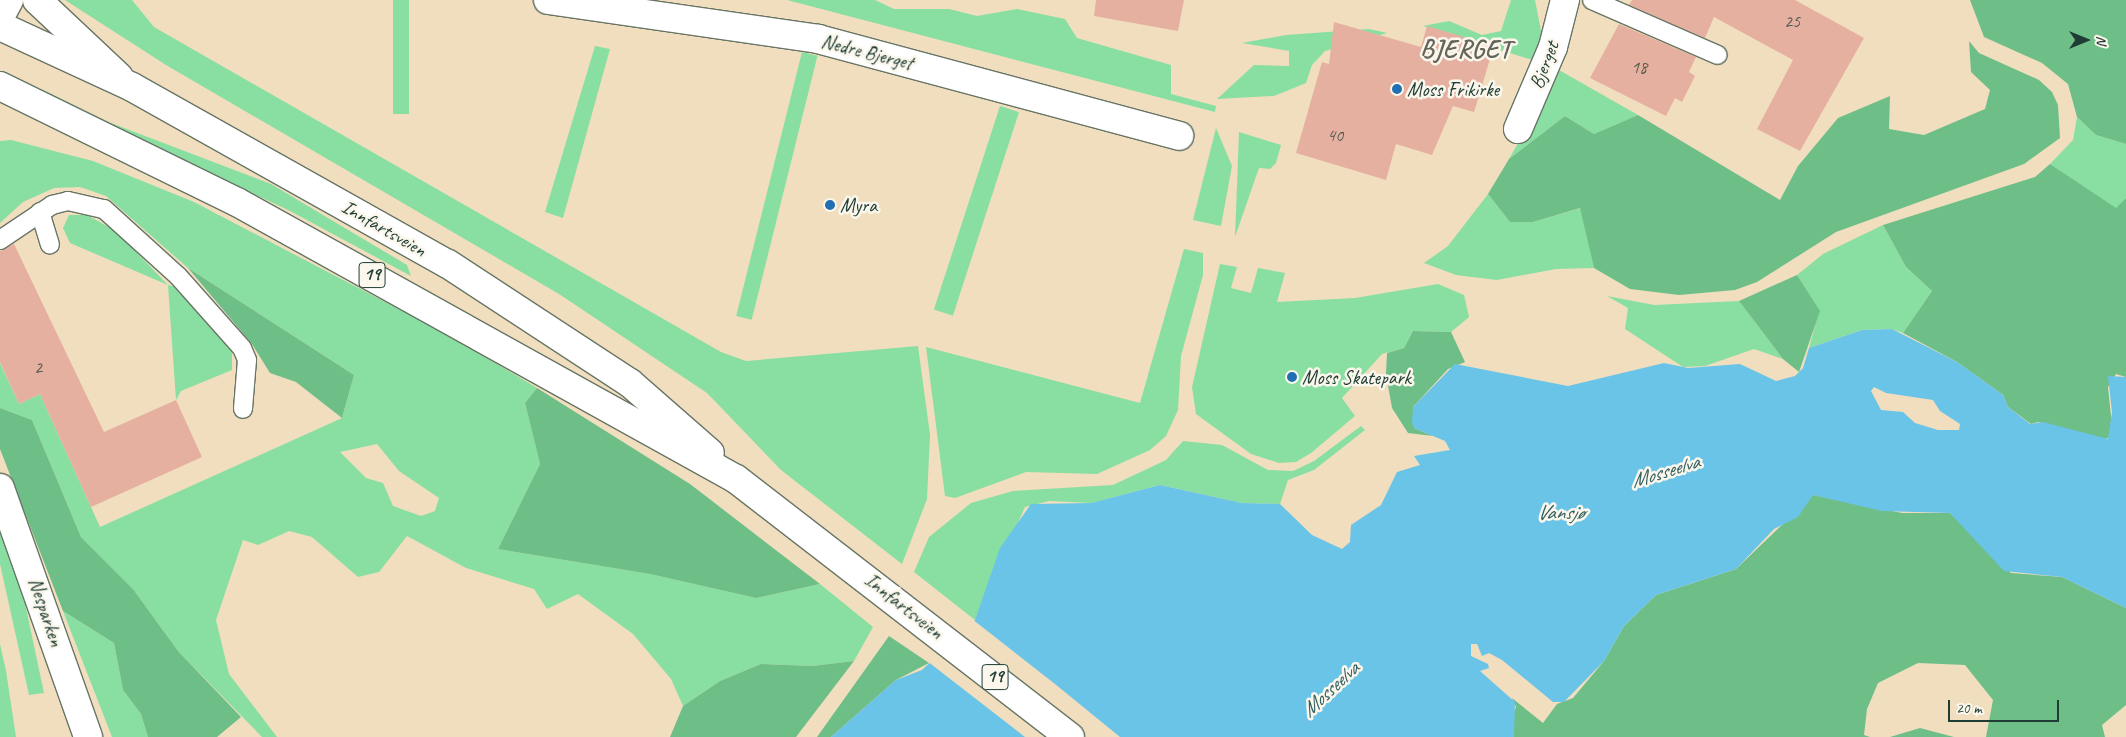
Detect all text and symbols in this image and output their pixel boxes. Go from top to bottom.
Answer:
house number: 25 [1784,10,1800,32]
north arrow [2061,15,2111,65]
street label: Nedre Bjerget [819,29,915,75]
district label: BJERGET [1420,34,1512,64]
text: N [2093,36,2110,44]
street label: Bjerget [1524,38,1564,92]
house number: 18 [1631,56,1647,78]
place label: Moss Frikirke [1407,77,1499,101]
marker: Moss Frikirke [1391,83,1403,95]
house number: 40 [1327,124,1343,146]
place label: Myra [840,193,877,217]
street label: Innfartsveien [338,194,430,262]
marker: Myra [824,199,836,211]
road number: 19 [358,258,386,292]
house number: 2 [34,356,42,378]
place label: Moss Skatepark [1302,365,1411,389]
marker: Moss Skatepark [1286,371,1298,383]
water label: Mosseelva [1628,449,1702,493]
water label: Vansjø [1537,499,1583,525]
street label: Innfartsveien [860,568,948,644]
street label: Nesparken [23,574,69,650]
water label: Mosseelva [1296,656,1364,722]
road number: 19 [981,660,1009,694]
scale bar [1951,690,2062,722]
text: 20 m [1956,699,1982,718]

